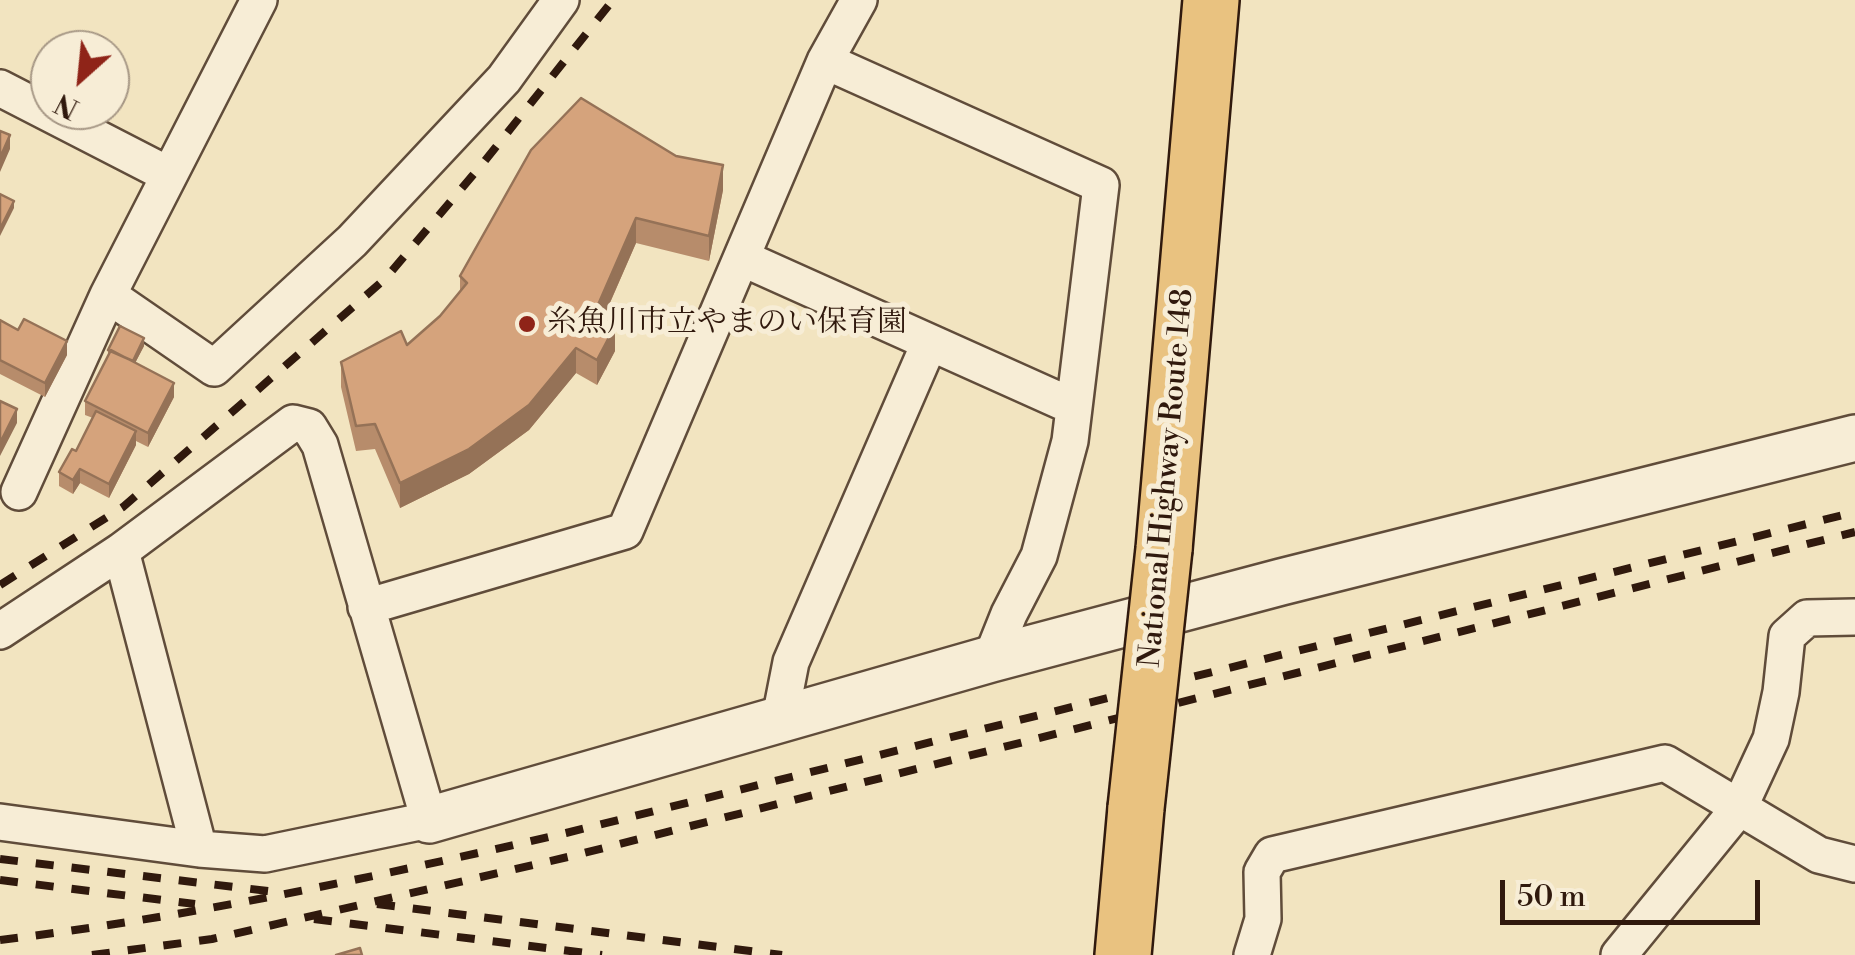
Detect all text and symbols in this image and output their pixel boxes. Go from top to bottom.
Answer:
north arrow [30,30,130,130]
text: N [49,85,85,126]
street label: National Highway Route 148 [1133,287,1203,669]
place label: 糸魚川市立やまのい保育園 [547,306,907,342]
marker: 糸魚川市立やまのい保育園 [516,313,538,335]
scale bar [1505,860,1765,922]
text: 50 m [1517,878,1586,916]

